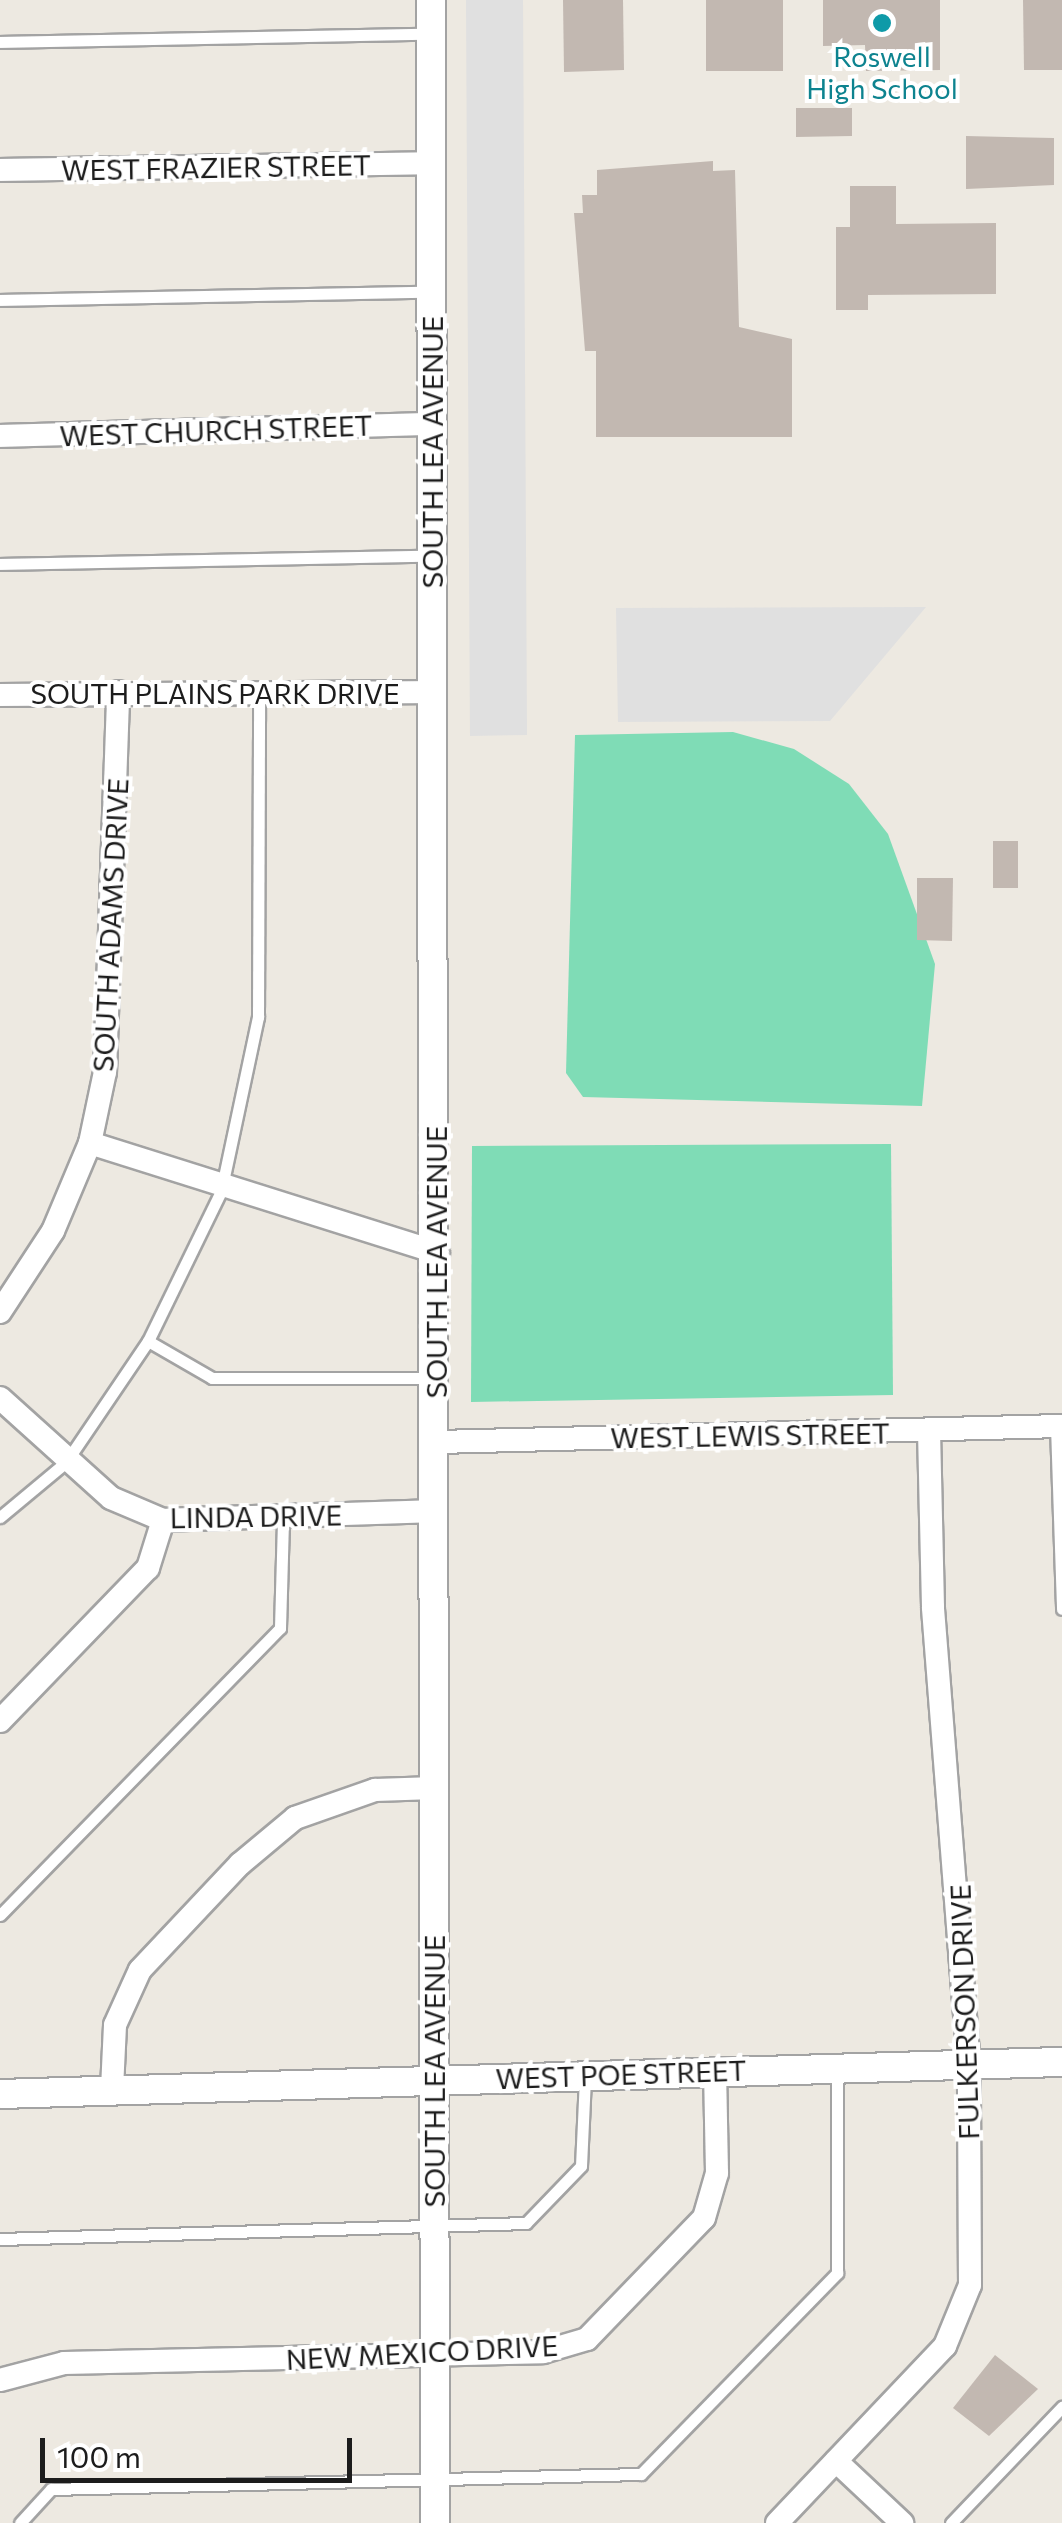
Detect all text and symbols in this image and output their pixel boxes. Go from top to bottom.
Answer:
marker: Roswell High School [871,12,893,34]
place label: Roswell High School [806,39,958,105]
street label: WEST FRAZIER STREET [61,147,371,187]
street label: SOUTH LEA AVENUE [415,316,449,588]
street label: WEST CHURCH STREET [59,408,373,452]
street label: SOUTH PLAINS PARK DRIVE [30,676,400,710]
street label: SOUTH ADAMS DRIVE [86,777,134,1073]
street label: SOUTH LEA AVENUE [419,1126,453,1398]
street label: WEST LEWIS STREET [610,1416,890,1454]
street label: LINDA DRIVE [169,1498,343,1534]
street label: FULKERSON DRIVE [943,1884,985,2140]
street label: SOUTH LEA AVENUE [417,1935,451,2207]
street label: WEST POE STREET [495,2053,747,2095]
street label: NEW MEXICO DRIVE [285,2328,559,2376]
scale bar [45,2418,358,2480]
text: 100 m [57,2437,141,2474]

